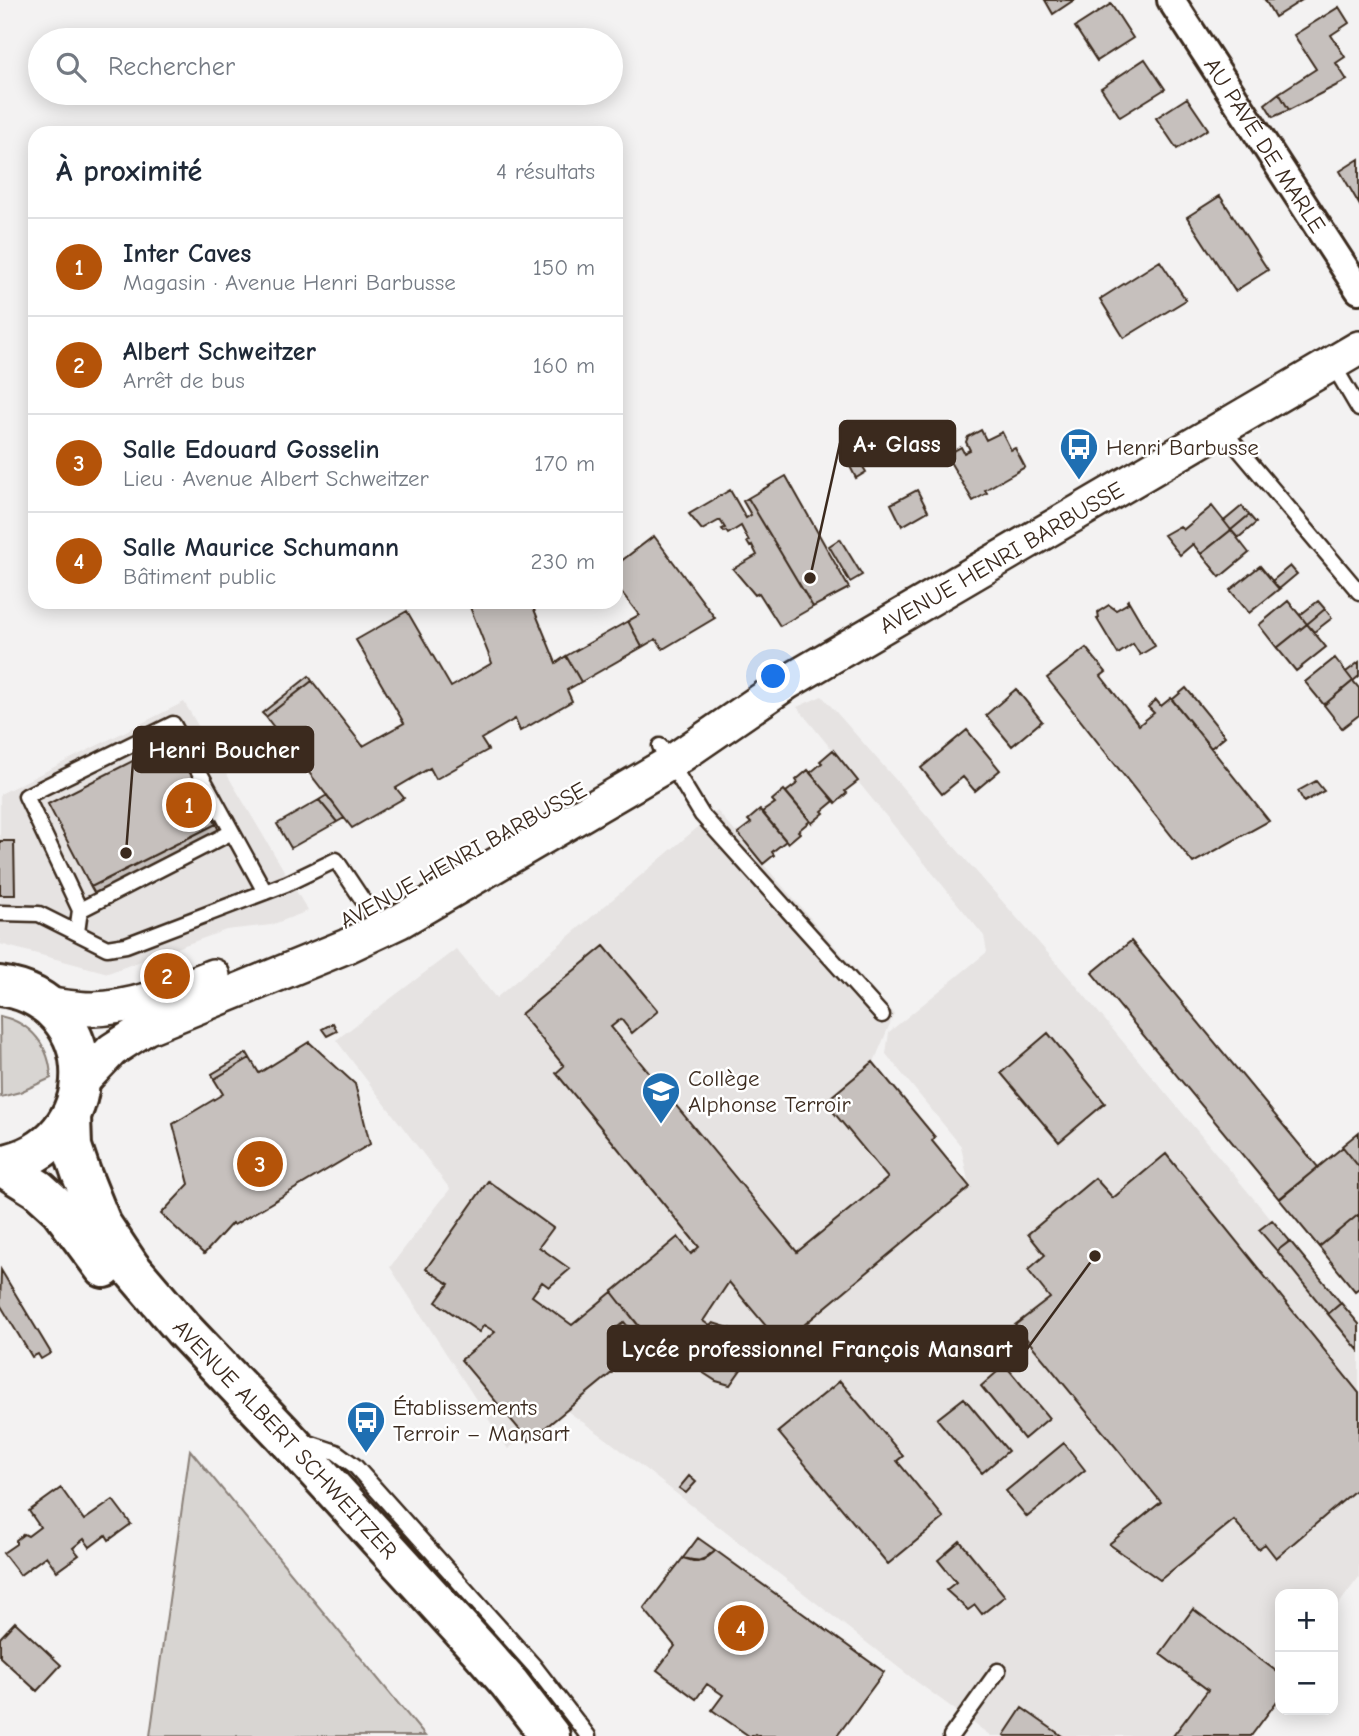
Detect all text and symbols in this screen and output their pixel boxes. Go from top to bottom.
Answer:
search box [28,28,623,105]
icon: search [52,48,90,86]
text: Rechercher [108,52,235,82]
street label: AU PAVÉ DE MARLE [1198,53,1331,238]
text: À proximité [56,154,202,189]
text: 4 résultats [496,158,595,185]
text: Inter Caves [123,239,251,269]
text: 1 [74,254,84,281]
text: 150 m [533,254,595,281]
text: Magasin · Avenue Henri Barbusse [123,269,456,296]
text: Albert Schweitzer [123,337,316,367]
text: 2 [73,352,85,379]
text: 160 m [533,352,595,379]
text: Arrêt de bus [123,367,245,394]
callout: A+ Glass [840,421,955,466]
bus stop icon: Henri Barbusse [1058,426,1100,481]
text: A+ Glass [853,430,941,458]
place label: Henri Barbusse [1106,434,1259,461]
text: Salle Edouard Gosselin [123,435,380,465]
text: 3 [73,450,85,477]
text: 170 m [534,450,595,477]
text: Lieu · Avenue Albert Schweitzer [123,465,429,492]
street label: AVENUE HENRI BARBUSSE [875,476,1129,639]
text: Salle Maurice Schumann [123,533,399,563]
text: 4 [74,548,84,575]
text: 230 m [531,548,595,575]
text: Bâtiment public [123,563,276,590]
your location [756,659,790,693]
callout: Henri Boucher [134,727,313,772]
text: Henri Boucher [149,736,300,764]
street label: AVENUE HENRI BARBUSSE [335,776,591,935]
pin: 1 [166,779,212,831]
pin: 2 [144,950,190,1002]
place label: Collège Alphonse Terroir [688,1065,851,1118]
school or university icon: Collège Alphonse Terroir [640,1070,682,1125]
pin: 3 [237,1138,283,1190]
street label: AVENUE ALBERT SCHWEITZER [167,1314,403,1565]
callout: Lycée professionnel François Mansart [608,1326,1027,1371]
text: Lycée professionnel François Mansart [621,1335,1014,1363]
place label: Établissements Terroir – Mansart [393,1394,571,1447]
bus stop icon: Établissements Terroir – Mansart [345,1399,387,1454]
map controls [1275,1589,1338,1715]
button: + [1275,1589,1338,1652]
pin: 4 [718,1602,764,1654]
button: − [1275,1652,1338,1715]

